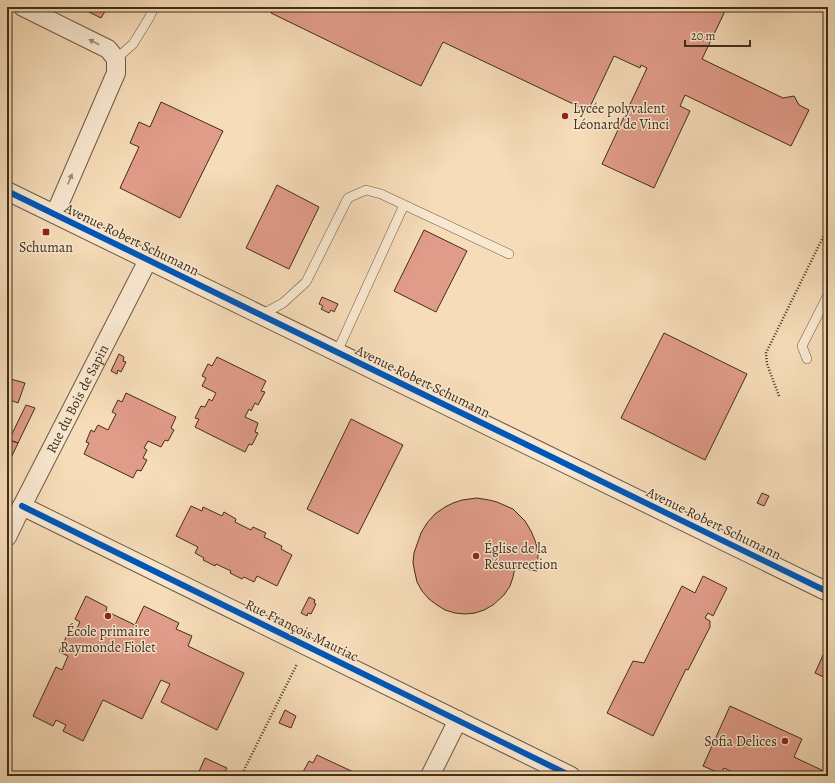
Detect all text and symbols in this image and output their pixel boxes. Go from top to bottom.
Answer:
scale bar [685,22,750,48]
text: 20 m [691,28,715,44]
one-way arrow [88,39,99,45]
place label: Lycée polyvalent Léonard de Vinci [573,99,669,134]
marker: Lycée polyvalent Léonard de Vinci [560,111,570,121]
one-way arrow [67,173,73,184]
street label: Avenue Robert Schumann [60,198,202,280]
marker: Schuman [41,227,51,237]
place label: Schuman [19,238,73,257]
street label: Avenue Robert Schumann [351,340,493,422]
street label: Rue du Bois de Sapin [42,341,113,456]
street label: Avenue Robert Schumann [642,482,784,564]
place label: Église de la Résurrection [484,539,558,574]
marker: Église de la Résurrection [471,551,481,561]
street label: Rue François Mauriac [242,595,362,666]
marker: École primaire Raymonde Fiolet [103,611,113,621]
place label: École primaire Raymonde Fiolet [60,622,156,657]
place label: Sofia Delices [704,732,777,751]
marker: Sofia Delices [780,736,790,746]

